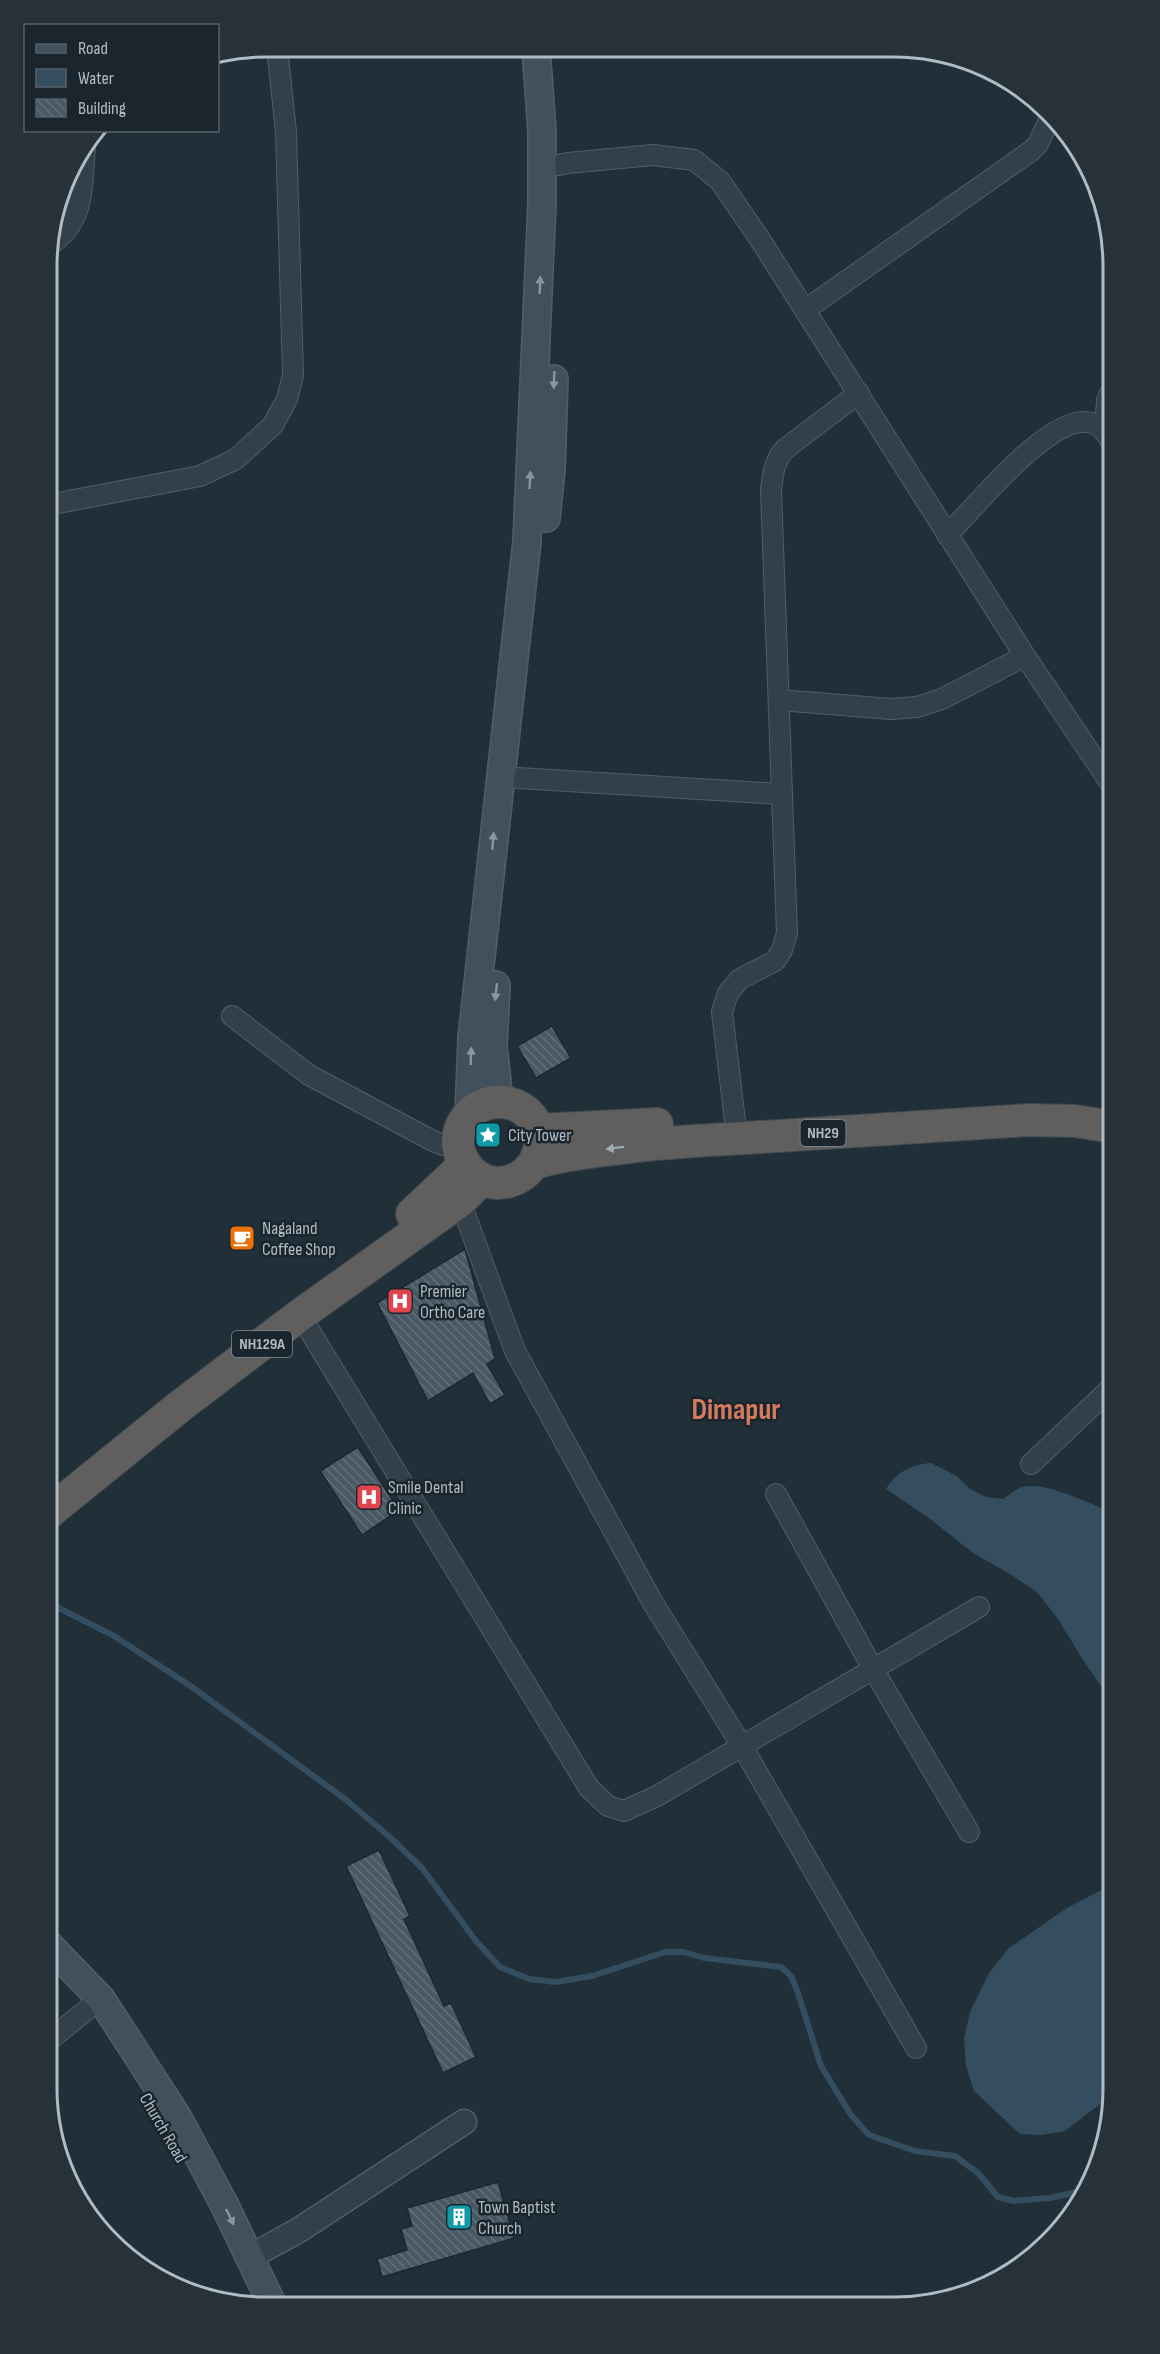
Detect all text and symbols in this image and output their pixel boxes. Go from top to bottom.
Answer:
legend [24,24,219,132]
text: Road [78,38,108,59]
text: Water [78,68,114,89]
text: Building [78,98,126,119]
one-way arrow [535,276,544,295]
one-way arrow [549,370,559,389]
one-way arrow [526,470,535,489]
one-way arrow [488,831,498,850]
one-way arrow [491,982,501,1001]
one-way arrow [466,1046,476,1065]
place icon: City Tower [473,1120,503,1150]
road number: NH29 [800,1120,846,1146]
place label: City Tower [508,1125,571,1146]
one-way arrow [606,1144,625,1153]
place label: Nagaland Coffee Shop [262,1218,336,1260]
cafe icon: Nagaland Coffee Shop [227,1223,257,1253]
place label: Premier Ortho Care [420,1281,485,1323]
hospital icon: Premier Ortho Care [385,1286,415,1316]
road number: NH129A [232,1331,292,1357]
district label: Dimapur [691,1392,781,1428]
place label: Smile Dental Clinic [388,1477,464,1519]
hospital icon: Smile Dental Clinic [354,1482,384,1512]
street label: Church Road [135,2090,191,2166]
place label: Town Baptist Church [478,2197,556,2239]
building icon: Town Baptist Church [444,2202,474,2232]
one-way arrow [226,2208,235,2225]

